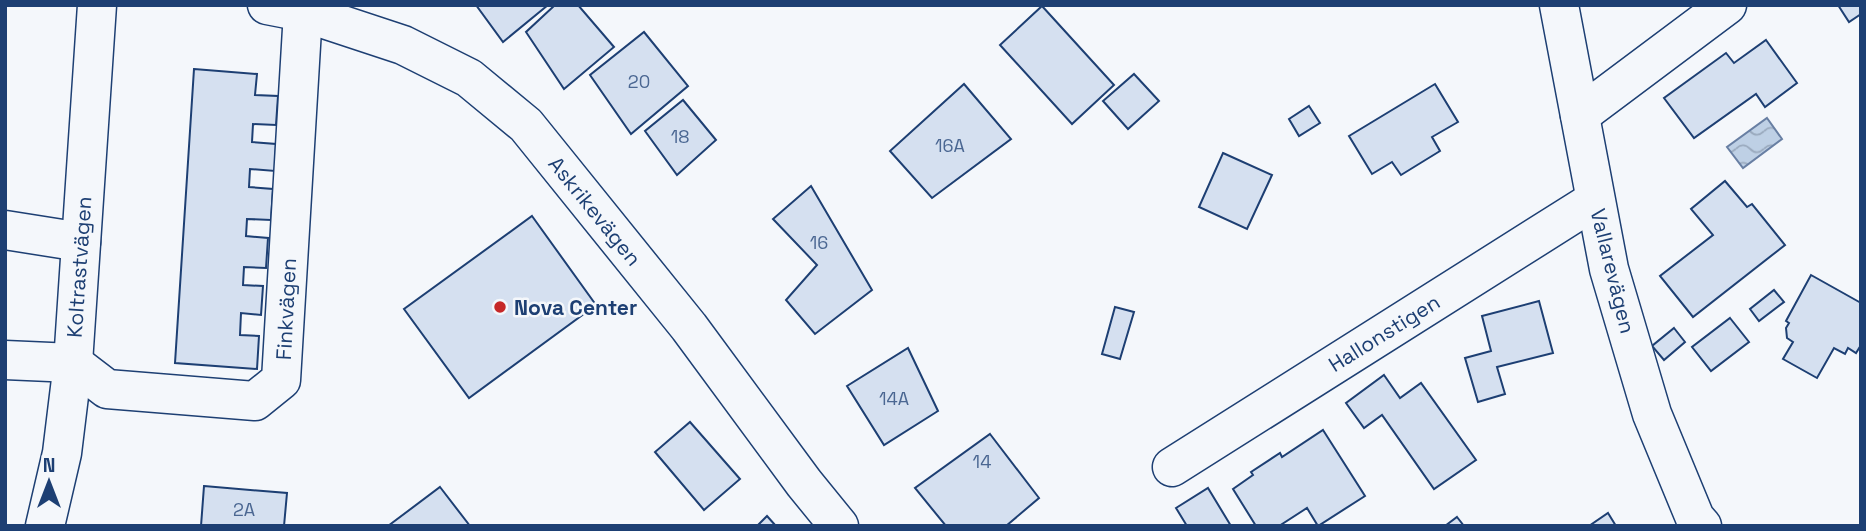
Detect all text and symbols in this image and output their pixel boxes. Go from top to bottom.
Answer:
house number: 20 [628,70,650,93]
house number: 18 [671,125,689,148]
house number: 16A [935,134,965,157]
street label: Askrikevägen [543,151,647,271]
street label: Koltrastvägen [61,195,97,339]
street label: Vallarevägen [1584,206,1642,336]
house number: 16 [810,231,828,254]
street label: Finkvägen [270,257,302,361]
street label: Hallonstigen [1323,288,1445,378]
place label: Nova Center [514,294,637,321]
marker: Nova Center [492,299,508,315]
house number: 14A [879,387,909,410]
north arrow [14,447,84,517]
house number: 14 [973,450,991,473]
text: N [43,453,55,478]
house number: 2A [233,498,255,521]

